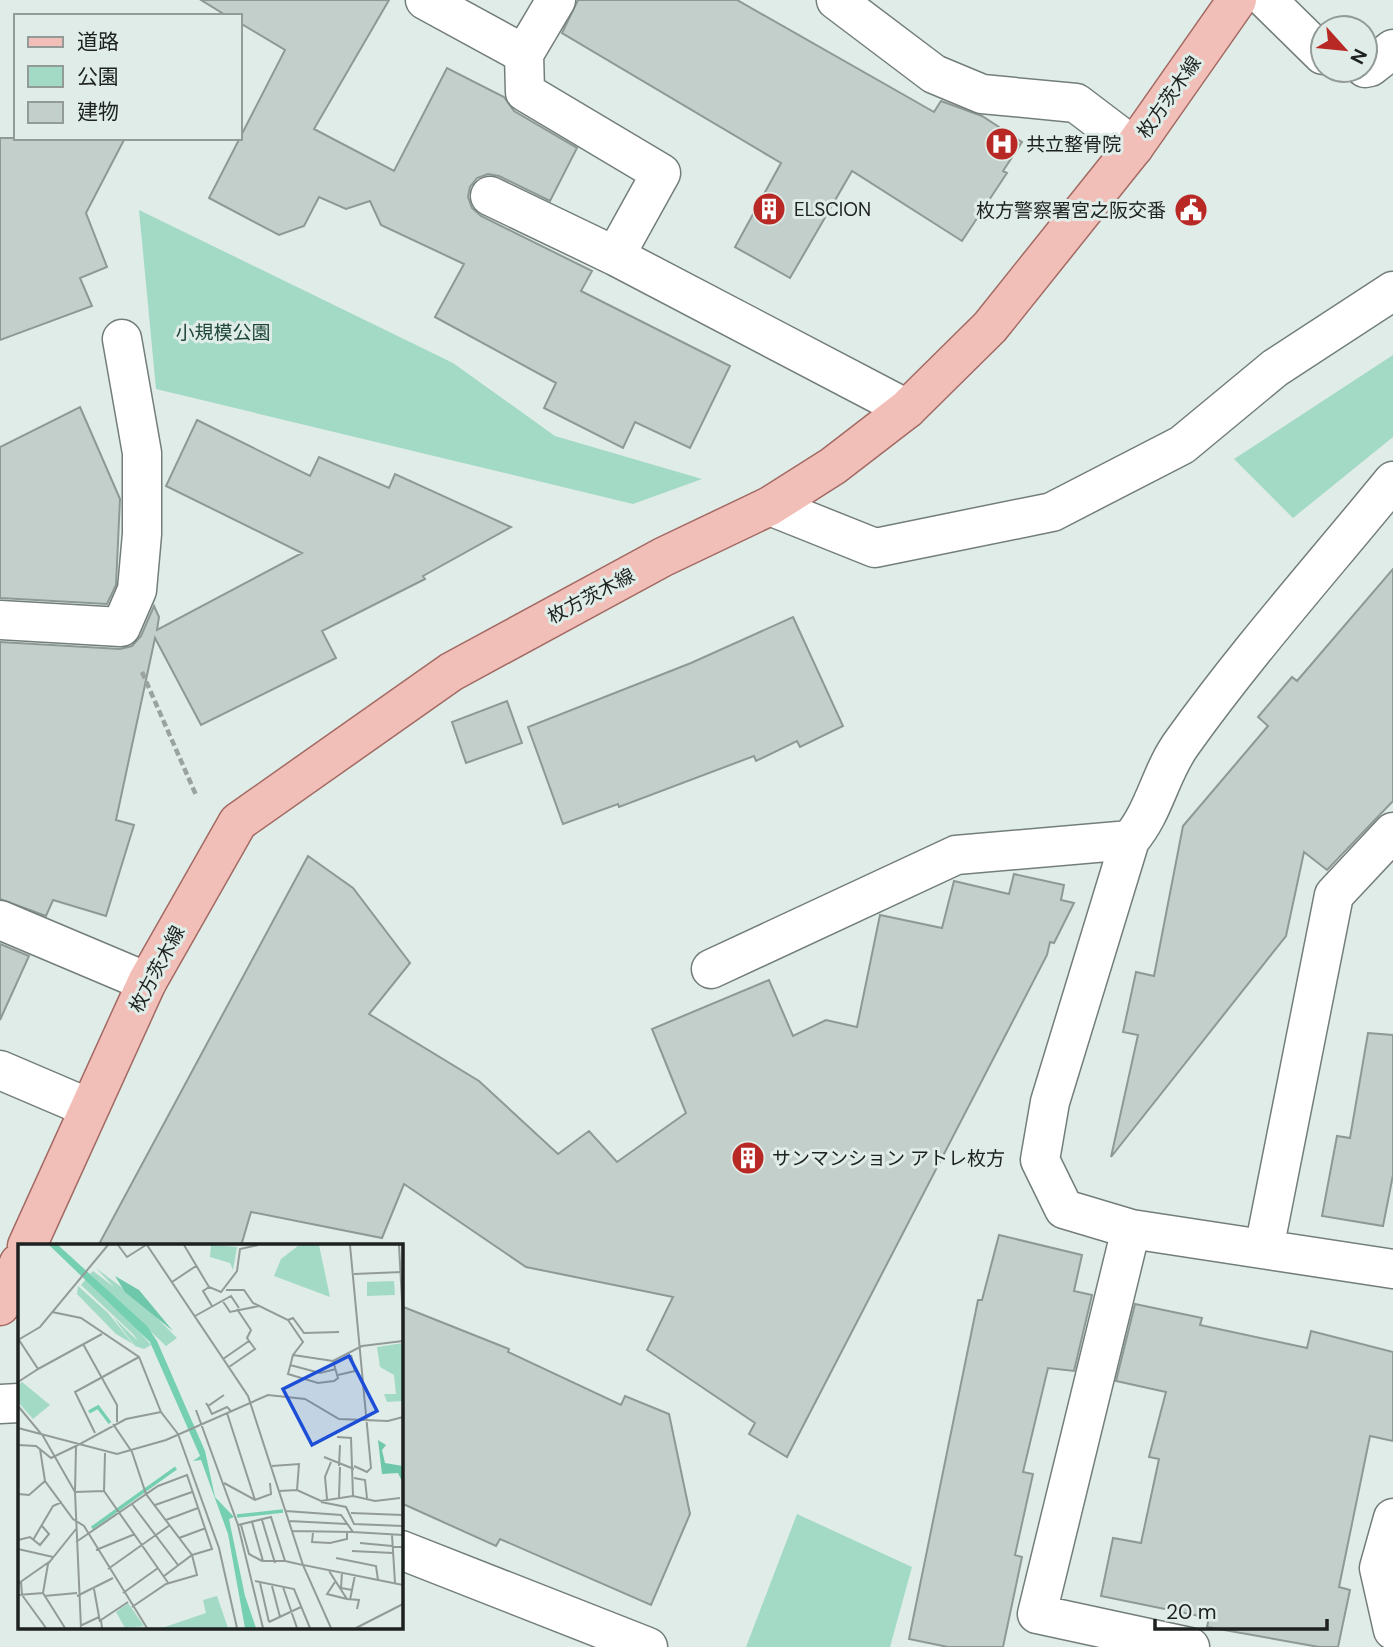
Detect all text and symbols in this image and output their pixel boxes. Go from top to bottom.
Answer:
legend [14,14,242,140]
north arrow [1309,14,1379,84]
text: 道路 [77,28,119,56]
text: N [1344,45,1373,68]
street label: 枚方茨木線 [1132,51,1206,143]
text: 公園 [77,63,119,91]
text: 建物 [77,98,119,126]
hospital icon: 共立整骨院 [983,125,1021,163]
place label: 共立整骨院 [1026,132,1121,157]
building icon: ELSCION [750,190,788,228]
public building icon: 枚方警察署宮之阪交番 [1172,191,1210,229]
place label: ELSCION [794,197,871,222]
place label: 枚方警察署宮之阪交番 [976,198,1166,223]
park label: 小規模公園 [175,320,271,345]
street label: 枚方茨木線 [543,563,639,629]
street label: 枚方茨木線 [124,921,190,1017]
building icon: サンマンション アトレ枚方 [729,1139,767,1177]
place label: サンマンション アトレ枚方 [772,1146,1005,1171]
inset map [18,1244,402,1630]
scale bar [1155,1588,1326,1632]
text: 20 m [1166,1598,1217,1626]

